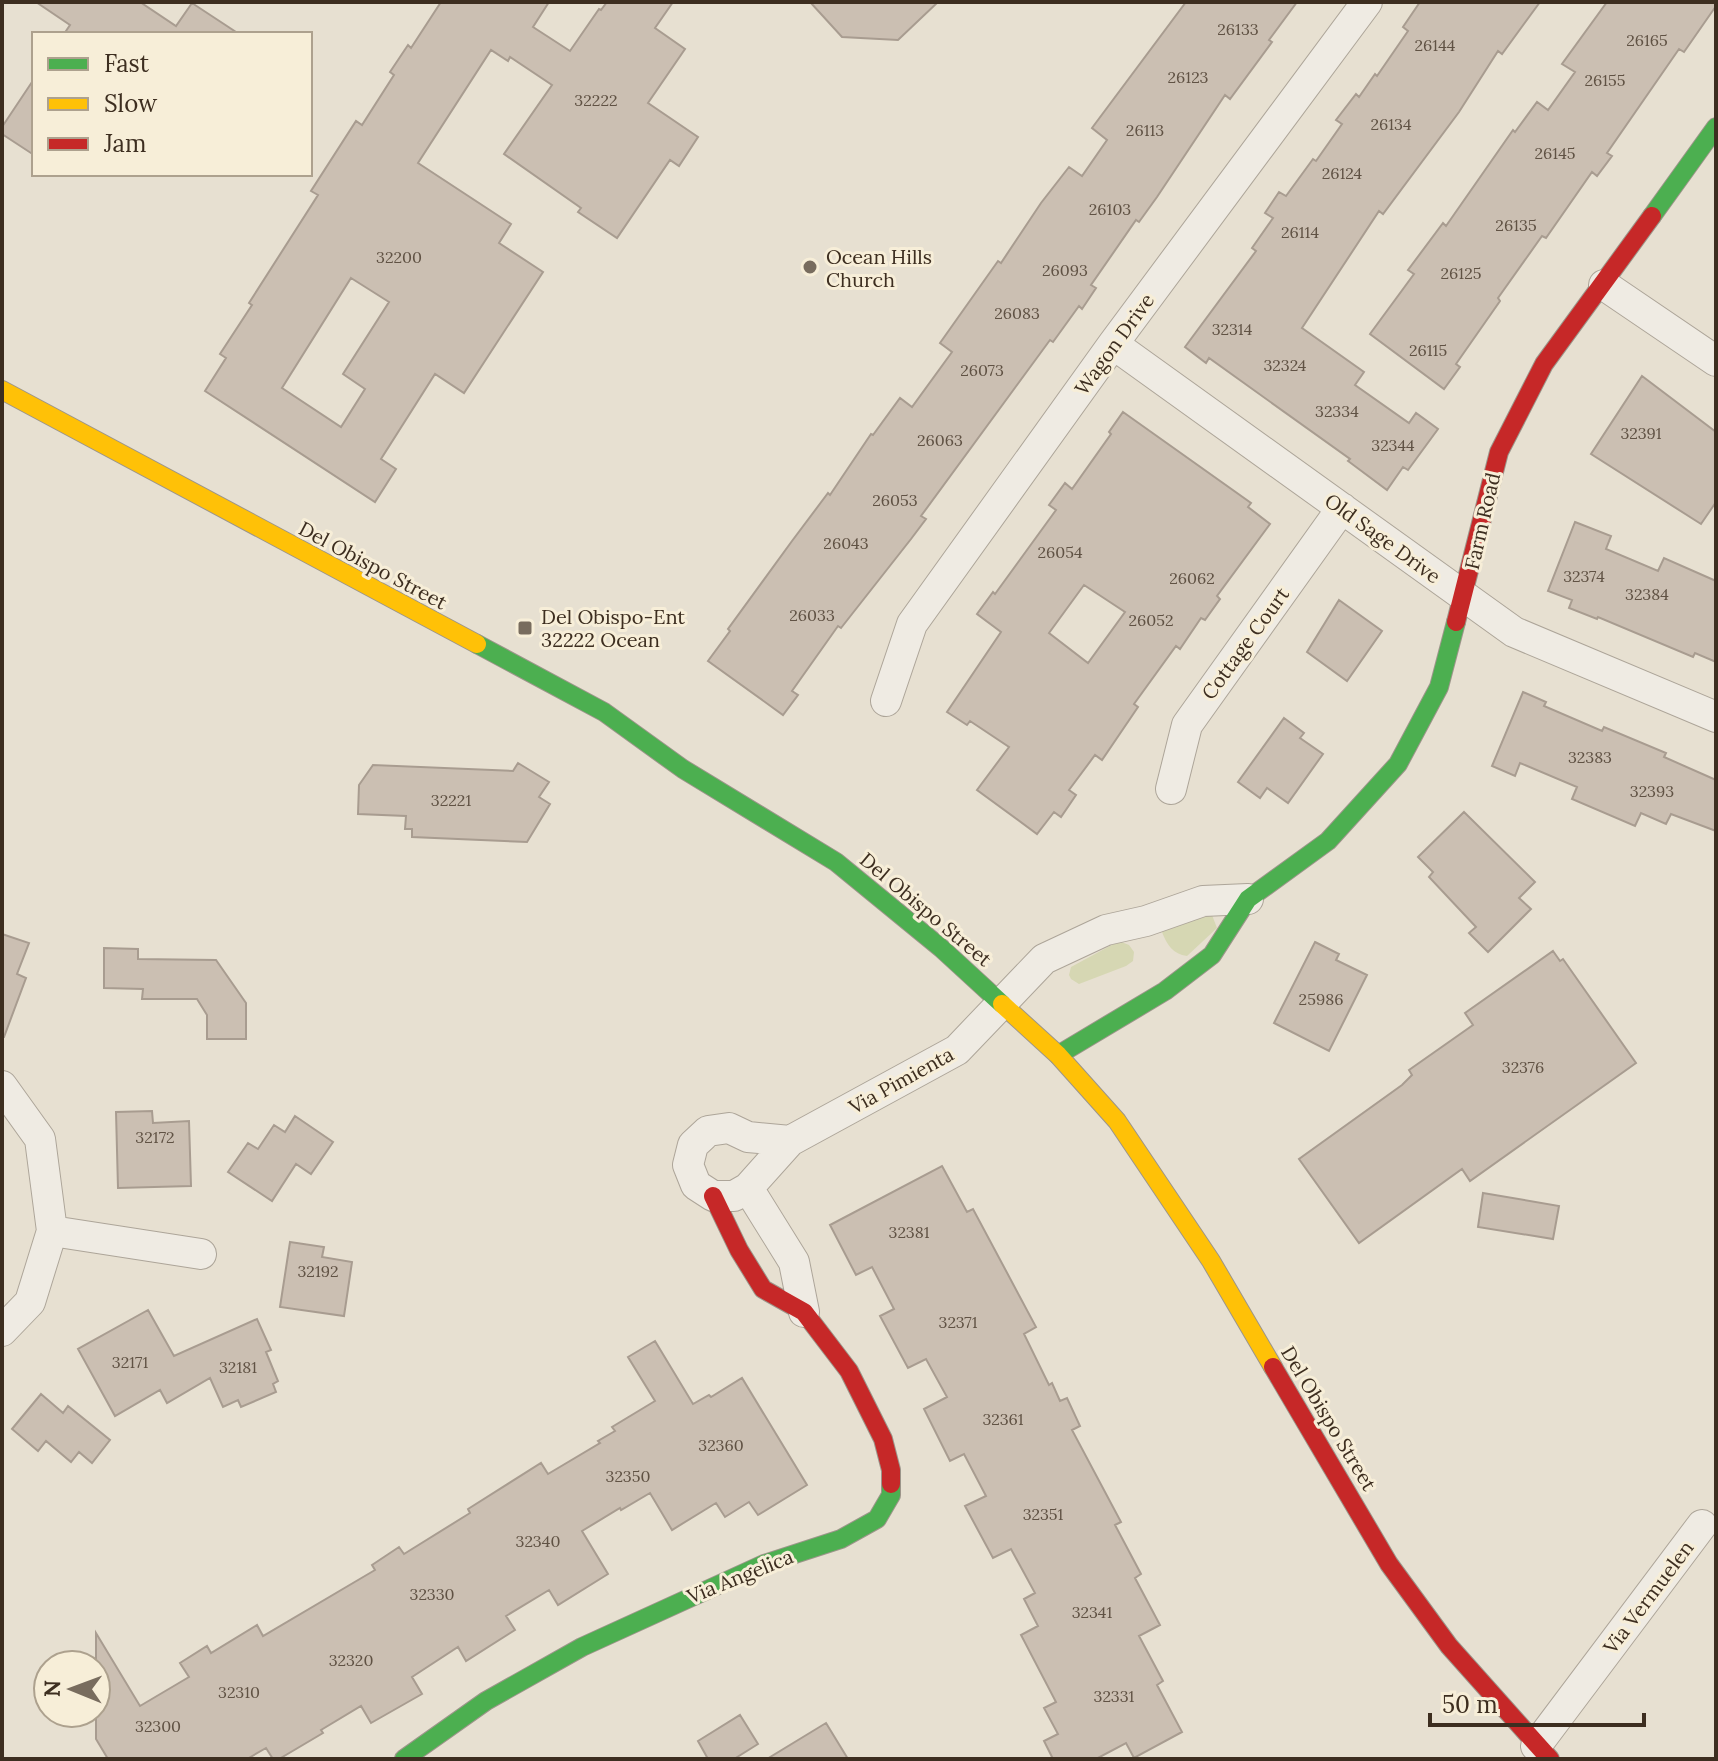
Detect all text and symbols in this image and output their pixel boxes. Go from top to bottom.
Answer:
house number: 26133 [1217,19,1259,39]
house number: 26165 [1626,30,1668,50]
legend [32,32,312,176]
house number: 26144 [1414,35,1456,55]
text: Fast [104,48,150,79]
house number: 26123 [1168,67,1209,87]
house number: 26155 [1584,70,1626,90]
text: Slow [104,88,158,119]
house number: 32222 [574,90,618,110]
house number: 26134 [1370,114,1412,134]
house number: 26113 [1126,120,1164,140]
text: Jam [103,128,146,159]
house number: 26145 [1534,143,1576,163]
house number: 26124 [1322,163,1363,183]
house number: 26103 [1089,199,1131,219]
house number: 26135 [1495,215,1537,235]
house number: 26114 [1281,222,1319,242]
place label: Ocean Hills Church [826,244,932,292]
house number: 32200 [376,247,422,267]
marker: Ocean Hills Church [801,258,819,276]
house number: 26093 [1042,260,1088,280]
house number: 26125 [1441,263,1481,283]
street label: Wagon Drive [1069,288,1159,400]
house number: 26083 [994,303,1040,323]
house number: 32314 [1212,319,1253,339]
house number: 26115 [1409,340,1447,360]
house number: 32324 [1263,355,1307,375]
house number: 26073 [960,360,1004,380]
house number: 32334 [1315,401,1359,421]
house number: 32391 [1620,423,1662,443]
house number: 26063 [917,430,963,450]
house number: 32344 [1371,435,1415,455]
street label: Farm Road [1459,470,1505,572]
street label: Old Sage Drive [1320,488,1446,589]
house number: 26053 [872,490,918,510]
street label: Del Obispo Street [295,515,452,615]
house number: 26043 [823,533,869,553]
house number: 26054 [1037,542,1083,562]
house number: 32374 [1563,566,1605,586]
house number: 26062 [1169,568,1215,588]
street label: Cottage Court [1196,582,1294,704]
house number: 32384 [1625,584,1669,604]
place label: Del Obispo-Ent 32222 Ocean [541,604,685,652]
house number: 26033 [789,605,835,625]
house number: 26052 [1128,610,1174,630]
marker: Del Obispo-Ent 32222 Ocean [516,619,534,637]
house number: 32383 [1568,747,1612,767]
house number: 32393 [1630,781,1674,801]
house number: 32221 [431,790,471,810]
street label: Del Obispo Street [855,847,997,972]
house number: 25986 [1299,989,1343,1009]
street label: Via Pimienta [843,1041,958,1120]
house number: 32376 [1502,1057,1544,1077]
house number: 32172 [135,1127,175,1147]
house number: 32381 [889,1222,930,1242]
house number: 32192 [297,1261,339,1281]
house number: 32371 [939,1312,978,1332]
street label: Del Obispo Street [1276,1341,1382,1495]
house number: 32171 [112,1352,148,1372]
house number: 32181 [219,1357,257,1377]
house number: 32361 [982,1409,1024,1429]
house number: 32360 [698,1435,744,1455]
house number: 32350 [606,1466,650,1486]
house number: 32351 [1023,1504,1064,1524]
house number: 32340 [516,1531,560,1551]
street label: Via Vermuelen [1597,1536,1699,1659]
street label: Via Angelica [682,1543,797,1609]
house number: 32330 [409,1584,455,1604]
house number: 32341 [1072,1602,1113,1622]
north arrow [32,1649,112,1729]
house number: 32320 [329,1650,373,1670]
scale bar [1430,1677,1644,1727]
text: N [38,1680,66,1697]
house number: 32310 [218,1682,260,1702]
house number: 32331 [1094,1686,1135,1706]
text: 50 m [1442,1689,1498,1720]
house number: 32300 [135,1716,181,1736]

